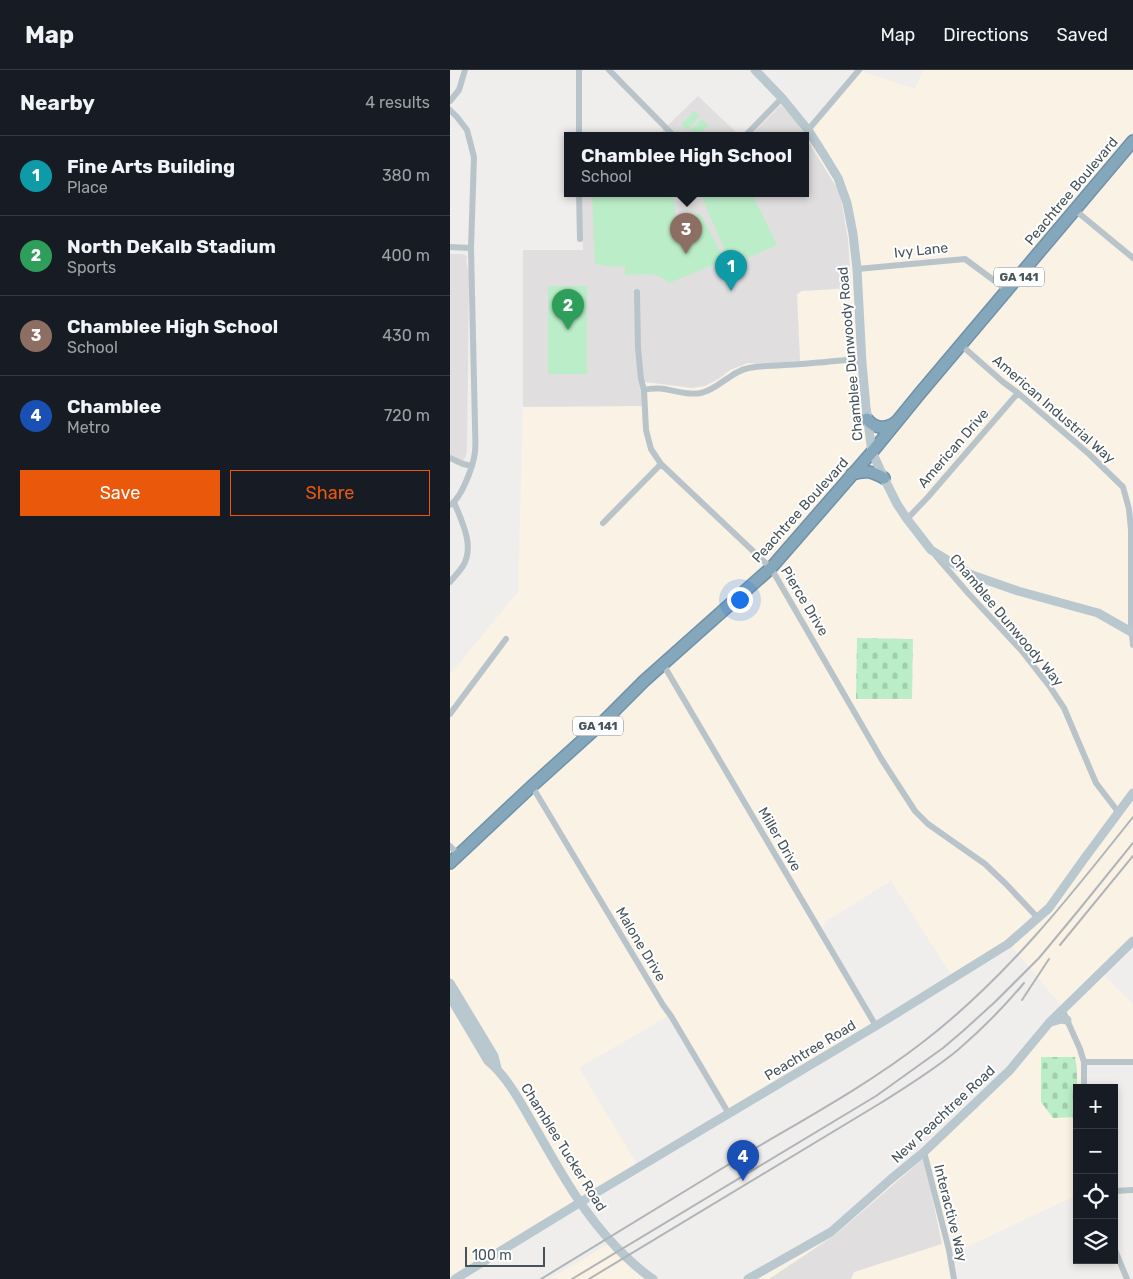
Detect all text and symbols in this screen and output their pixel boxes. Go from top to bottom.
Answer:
text: Map [25,21,74,49]
text: Map [880,24,915,46]
text: Directions [943,24,1029,46]
text: Saved [1057,24,1108,46]
text: Nearby [20,90,95,115]
text: 4 results [365,93,430,112]
popup [564,132,809,197]
street label: Peachtree Boulevard [1021,134,1122,249]
text: Chamblee High School [581,144,792,167]
text: Fine Arts Building [67,155,235,178]
text: 1 [32,166,40,185]
text: 380 m [382,166,430,185]
text: School [581,167,632,186]
text: Place [67,178,108,197]
pin: 3 [670,213,702,254]
text: North DeKalb Stadium [67,235,276,258]
street label: Ivy Lane [893,239,949,262]
text: 2 [31,246,41,265]
text: 400 m [382,246,430,265]
pin: 1 [715,250,747,291]
text: Sports [67,258,116,277]
street label: Chamblee Dunwoody Road [834,266,867,442]
road number: GA 141 [994,268,1044,286]
pin: 2 [552,289,584,330]
text: Chamblee High School [67,315,278,338]
text: 3 [31,326,41,345]
text: 430 m [382,326,430,345]
text: School [67,338,118,357]
street label: American Industrial Way [989,352,1119,467]
text: Chamblee [67,395,161,418]
street label: American Drive [914,405,993,491]
text: 4 [31,406,41,425]
text: 720 m [384,406,430,425]
text: Metro [67,418,110,437]
street label: Peachtree Boulevard [749,454,852,567]
button: Save [20,470,220,516]
button: Share [230,470,430,516]
street label: Chamblee Dunwoody Way [946,551,1067,690]
street label: Pierce Drive [777,563,832,639]
your location [727,587,753,613]
road number: GA 141 [573,716,623,736]
street label: Miller Drive [754,804,805,874]
street label: Malone Drive [612,904,669,985]
street label: Peachtree Road [761,1016,859,1084]
street label: New Peachtree Road [888,1062,999,1167]
street label: Chamblee Tucker Road [517,1080,610,1215]
map controls [1073,1084,1118,1264]
button: + [1073,1084,1118,1129]
button: − [1073,1129,1118,1174]
pin: 4 [727,1140,759,1181]
street label: Interactive Way [930,1163,971,1264]
button: locate [1073,1174,1118,1219]
button: layers [1073,1219,1118,1264]
scale bar [465,1244,545,1267]
text: 100 m [472,1247,512,1264]

